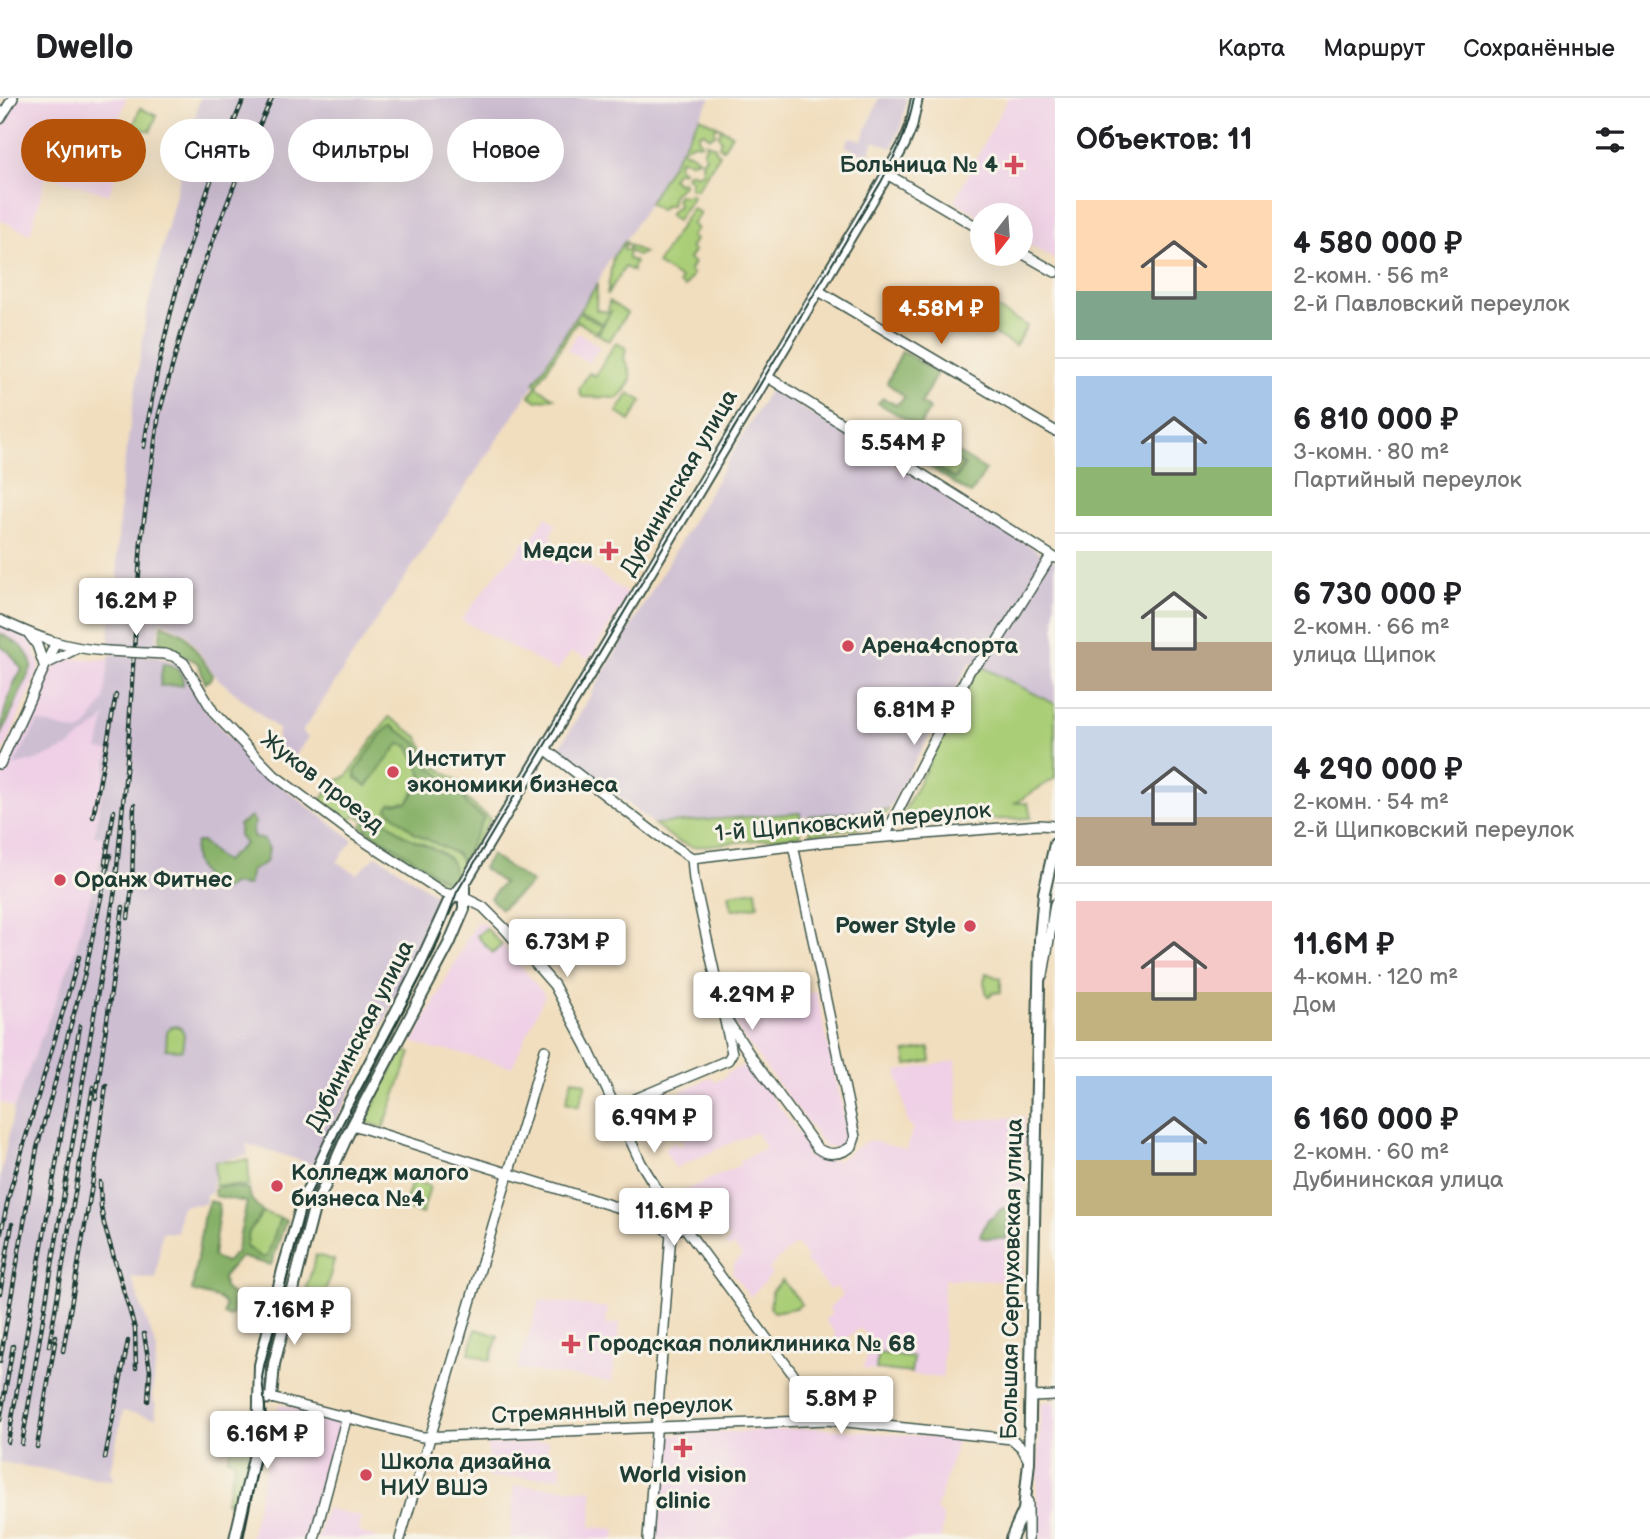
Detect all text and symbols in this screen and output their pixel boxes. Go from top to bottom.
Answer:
text: Dwello [35,28,134,68]
text: Карта [1218,34,1285,63]
text: Маршрут [1323,34,1425,63]
text: Сохранённые [1463,34,1615,63]
chip: Купить [21,119,146,182]
chip: Снять [160,119,274,182]
chip: Фильтры [288,119,433,182]
chip: Новое [447,119,564,182]
icon: filters [1591,121,1629,159]
text: Объектов: 11 [1076,122,1253,158]
place label: Больница № 4 [839,151,998,179]
marker: Больница № 4 [1004,155,1024,175]
north arrow [970,203,1032,266]
map controls [970,203,1033,266]
text: 4 580 000 ₽ [1293,226,1463,262]
icon: home [1132,228,1216,312]
text: 2-комн. · 56 m² [1293,262,1449,290]
pin: 4.58M ₽ [876,286,1006,346]
text: 2-й Павловский переулок [1293,290,1570,318]
text: 4.58M ₽ [898,295,984,323]
street label: Дубининская улица [614,384,744,581]
text: 6 810 000 ₽ [1293,402,1458,438]
icon: home [1132,404,1216,488]
pin: 5.54M ₽ [838,420,968,480]
text: 5.54M ₽ [861,429,945,457]
text: 3-комн. · 80 m² [1293,438,1449,466]
text: Партийный переулок [1293,466,1522,494]
place label: Медси [523,537,593,565]
marker: Медси [599,541,619,561]
text: 6 730 000 ₽ [1293,577,1462,613]
pin: 16.2M ₽ [71,578,201,638]
icon: home [1132,579,1216,663]
text: 16.2M ₽ [95,587,177,615]
text: 2-комн. · 66 m² [1293,613,1450,641]
place label: Арена4спорта [861,632,1018,660]
marker: Арена4спорта [840,638,856,654]
text: улица Щипок [1293,641,1436,669]
pin: 6.81M ₽ [849,688,979,747]
text: 6.81M ₽ [873,696,955,724]
street label: Жуков проезд [255,725,389,839]
place label: Институт экономики бизнеса [407,745,619,799]
text: 4 290 000 ₽ [1293,752,1463,788]
icon: home [1132,754,1216,838]
marker: Институт экономики бизнеса [385,764,401,780]
text: 2-комн. · 54 m² [1293,788,1449,816]
street label: 1-й Щипковский переулок [714,796,993,848]
text: 2-й Щипковский переулок [1293,816,1574,844]
place label: Оранж Фитнес [74,866,233,894]
marker: Оранж Фитнес [52,872,68,888]
place label: Power Style [835,912,956,940]
marker: Power Style [962,918,978,934]
pin: 6.73M ₽ [502,920,632,979]
text: 11.6M ₽ [1293,927,1394,963]
text: 6.73M ₽ [525,928,609,956]
icon: home [1132,929,1216,1013]
street label: Дубининская улица [300,935,420,1136]
text: 4-комн. · 120 m² [1293,963,1458,991]
pin: 4.29M ₽ [687,972,817,1032]
text: 4.29M ₽ [709,981,795,1009]
text: Дом [1293,991,1336,1019]
pin: 6.99M ₽ [589,1096,719,1155]
text: 6 160 000 ₽ [1293,1102,1459,1138]
text: 6.99M ₽ [611,1104,697,1132]
icon: home [1132,1104,1216,1188]
street label: Большая Серпуховская улица [995,1118,1029,1440]
text: 2-комн. · 60 m² [1293,1138,1449,1166]
place label: Колледж малого бизнеса №4 [291,1159,469,1213]
text: Дубининская улица [1293,1166,1504,1194]
marker: Колледж малого бизнеса №4 [269,1178,285,1194]
pin: 11.6M ₽ [609,1188,739,1248]
text: 11.6M ₽ [635,1197,713,1225]
pin: 7.16M ₽ [229,1288,359,1347]
text: 7.16M ₽ [254,1296,334,1324]
place label: Городская поликлиника № 68 [587,1330,916,1358]
marker: Городская поликлиника № 68 [561,1334,581,1354]
pin: 5.8M ₽ [784,1376,898,1436]
text: 5.8M ₽ [805,1385,877,1413]
street label: Стремянный переулок [491,1390,734,1430]
pin: 6.16M ₽ [202,1412,332,1471]
text: 6.16M ₽ [226,1420,308,1448]
marker: World vision clinic [673,1438,693,1458]
place label: Школа дизайна НИУ ВШЭ [380,1448,551,1502]
place label: World vision clinic [619,1461,747,1515]
marker: Школа дизайна НИУ ВШЭ [358,1467,374,1483]

